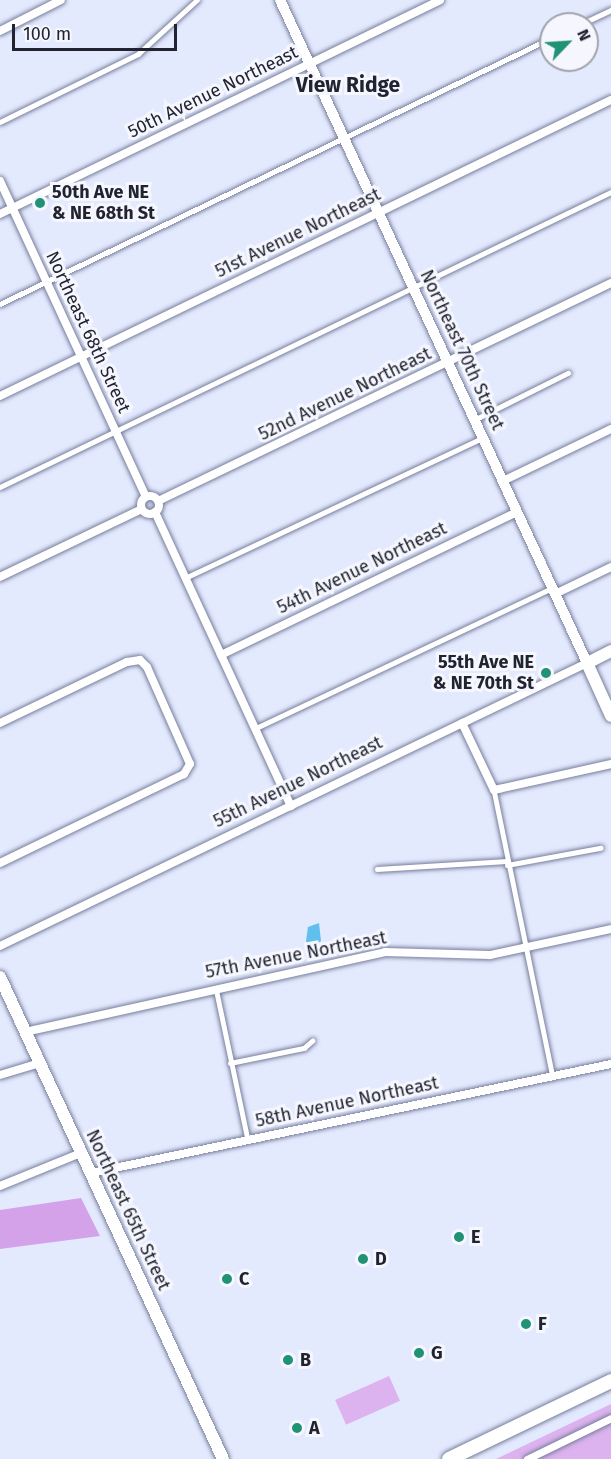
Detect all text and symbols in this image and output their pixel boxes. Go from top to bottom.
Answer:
scale bar [15,12,180,50]
north arrow [539,12,599,72]
text: 100 m [23,23,71,45]
text: N [573,26,595,44]
street label: 50th Avenue Northeast [125,41,301,143]
district label: View Ridge [296,72,400,98]
place label: 50th Ave NE & NE 68th St [52,182,155,224]
street label: 51st Avenue Northeast [212,184,384,282]
marker: 50th Ave NE & NE 68th St [33,196,47,210]
street label: Northeast 68th Street [41,248,135,416]
street label: Northeast 70th Street [415,267,509,433]
street label: 52nd Avenue Northeast [255,343,435,445]
street label: 54th Avenue Northeast [274,518,450,618]
place label: 55th Ave NE & NE 70th St [433,652,534,694]
marker: 55th Ave NE & NE 70th St [539,666,553,680]
street label: 55th Avenue Northeast [210,732,386,832]
street label: 57th Avenue Northeast [204,927,388,983]
street label: 58th Avenue Northeast [254,1072,440,1132]
street label: Northeast 65th Street [81,1126,175,1294]
place label: E [471,1226,480,1248]
marker: E [452,1230,466,1244]
place label: D [375,1248,387,1270]
marker: D [356,1252,370,1266]
place label: C [239,1268,249,1290]
marker: C [220,1272,234,1286]
place label: F [538,1313,547,1335]
marker: F [519,1317,533,1331]
place label: G [431,1342,443,1364]
marker: G [412,1346,426,1360]
place label: B [300,1349,311,1371]
marker: B [281,1353,295,1367]
place label: A [309,1417,320,1439]
marker: A [290,1421,304,1435]

